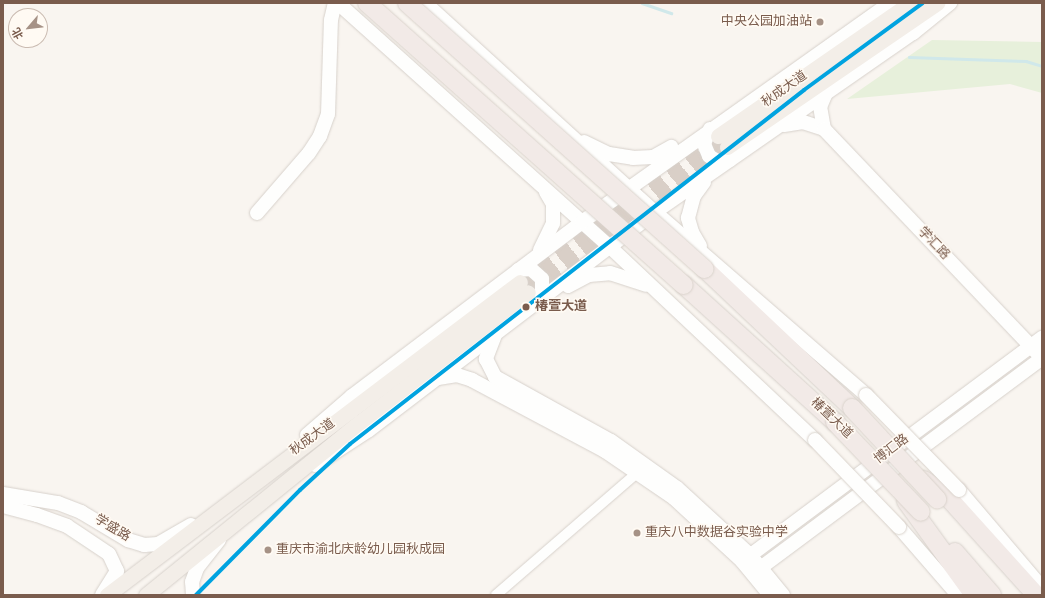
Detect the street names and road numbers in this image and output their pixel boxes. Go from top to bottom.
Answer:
street label: 秋成大道 [759,69,811,111]
street label: 学汇路 [914,225,952,263]
street label: 椿萱大道 [807,395,855,443]
street label: 秋成大道 [287,416,339,460]
street label: 博汇路 [872,432,912,468]
street label: 学盛路 [91,512,133,546]

